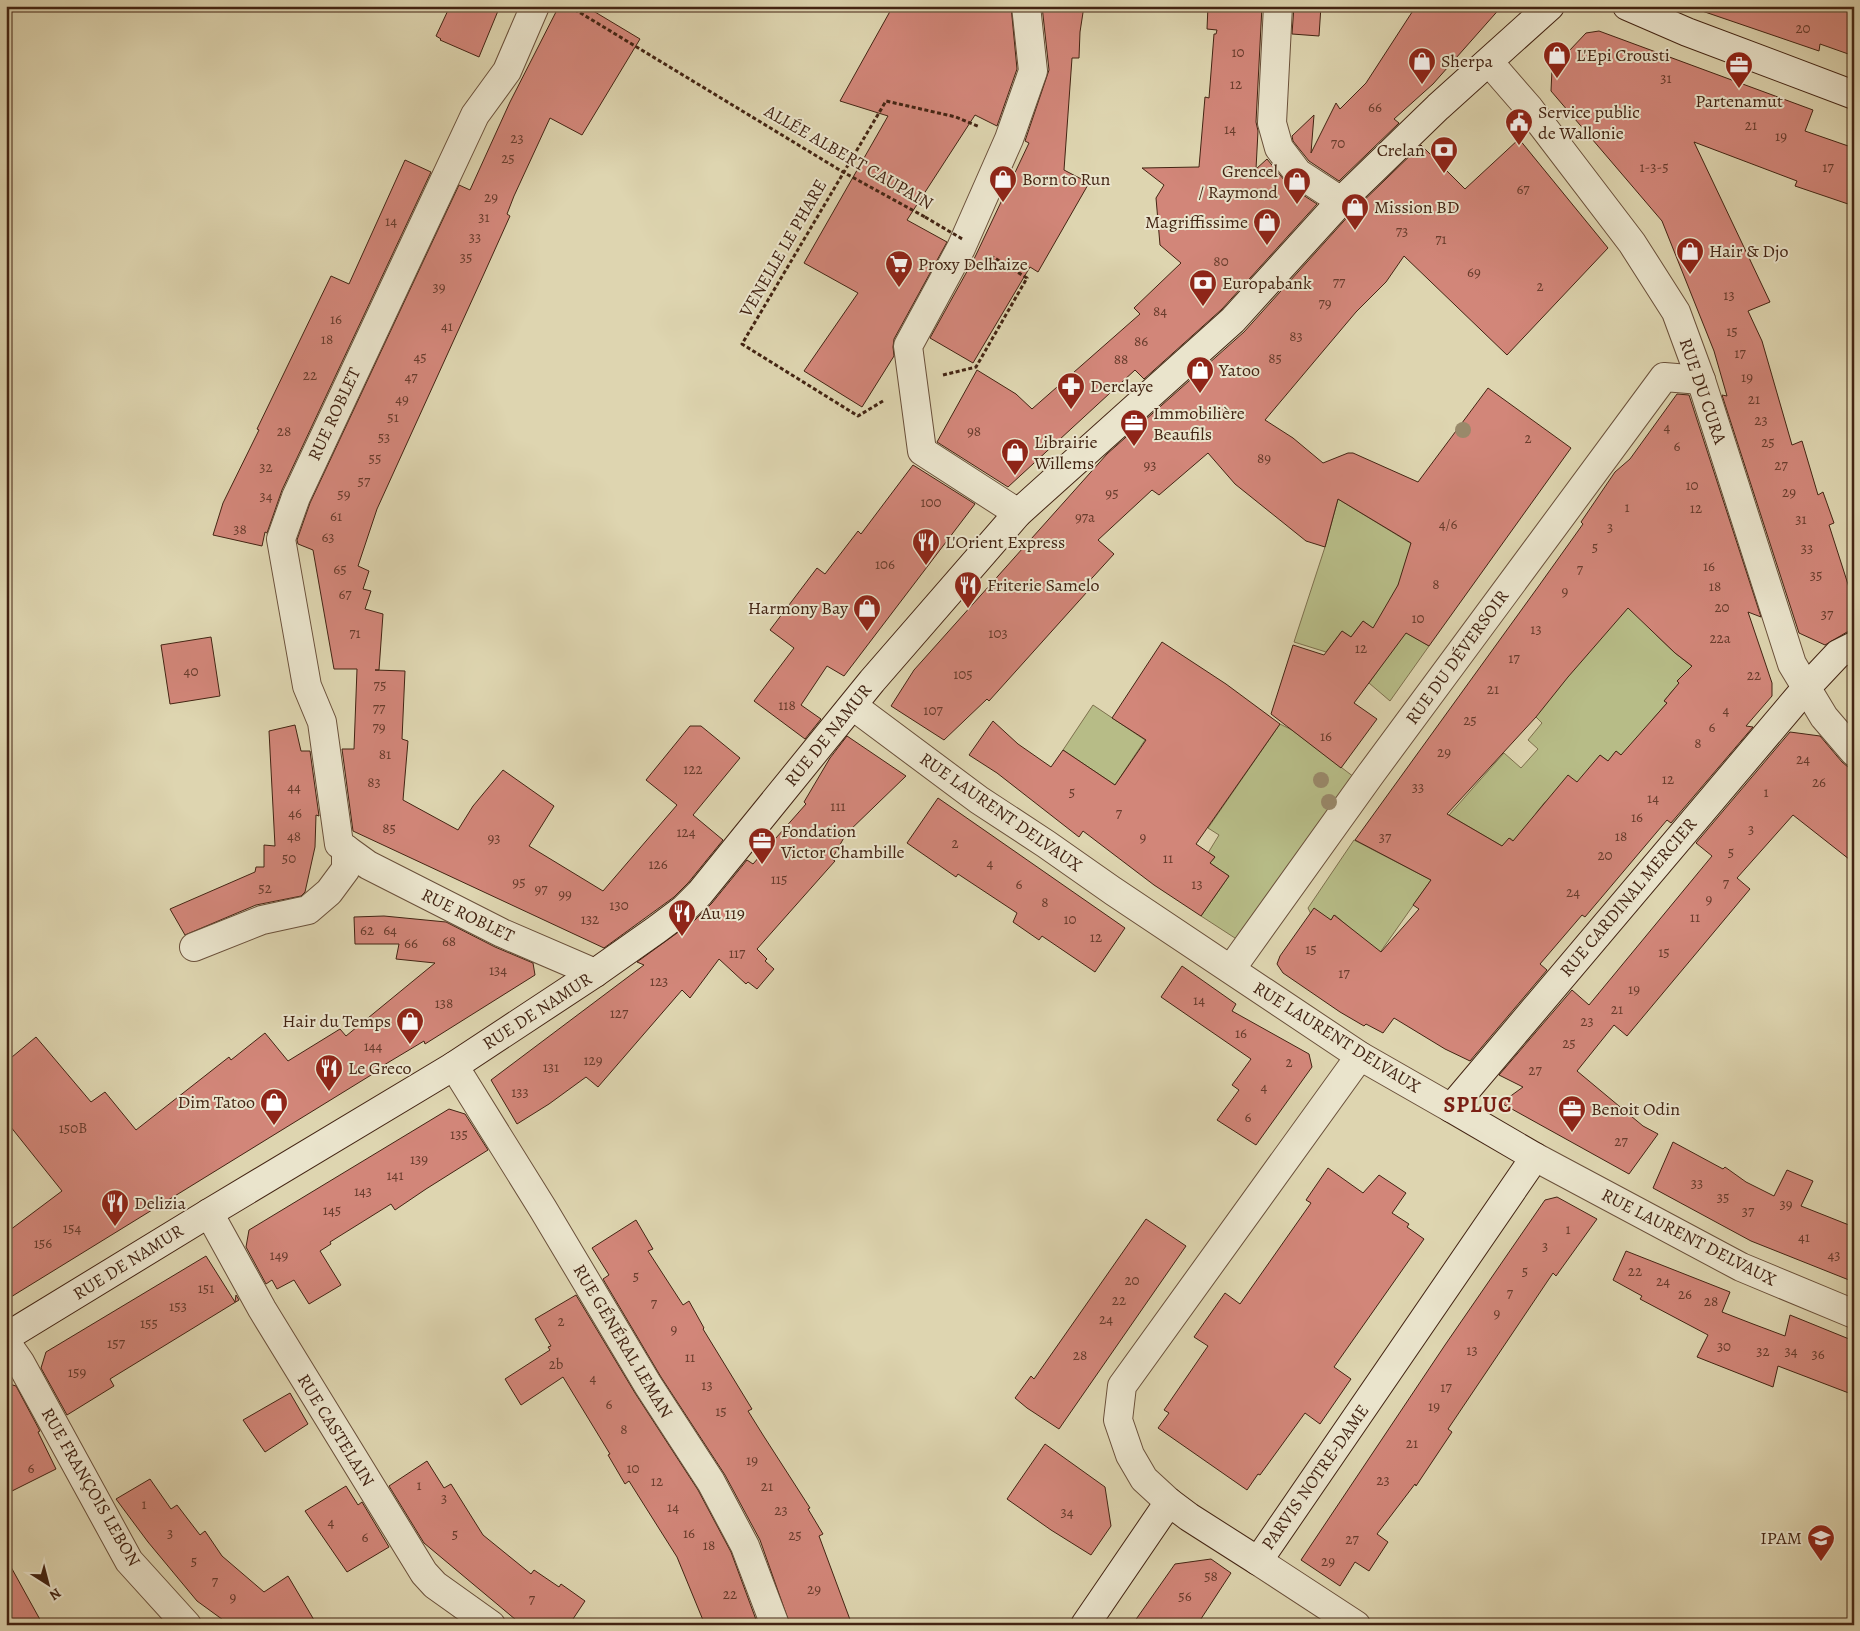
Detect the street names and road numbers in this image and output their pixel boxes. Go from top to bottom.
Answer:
street label: ALLÉE ALBERT CAUPAIN [759,98,938,215]
street label: VENELLE LE PHARE [733,175,832,322]
street label: RUE DU CURA [1674,335,1733,448]
street label: RUE ROBLET [302,363,366,465]
street label: RUE DU DÉVERSOIR [1400,585,1514,729]
street label: RUE DE NAMUR [779,679,877,791]
street label: RUE LAURENT DELVAUX [915,747,1087,877]
street label: RUE CARDINAL MERCIER [1554,812,1702,982]
street label: RUE ROBLET [418,882,519,948]
street label: RUE DE NAMUR [478,967,596,1055]
street label: RUE LAURENT DELVAUX [1249,976,1425,1098]
street label: RUE LAURENT DELVAUX [1597,1182,1781,1292]
street label: RUE DE NAMUR [68,1219,188,1305]
street label: RUE GÉNÉRAL LEMAN [567,1260,679,1423]
street label: RUE CASTELAIN [292,1369,380,1491]
street label: PARVIS NOTRE-DAME [1256,1400,1374,1554]
street label: RUE FRANÇOIS LEBON [36,1403,146,1571]

